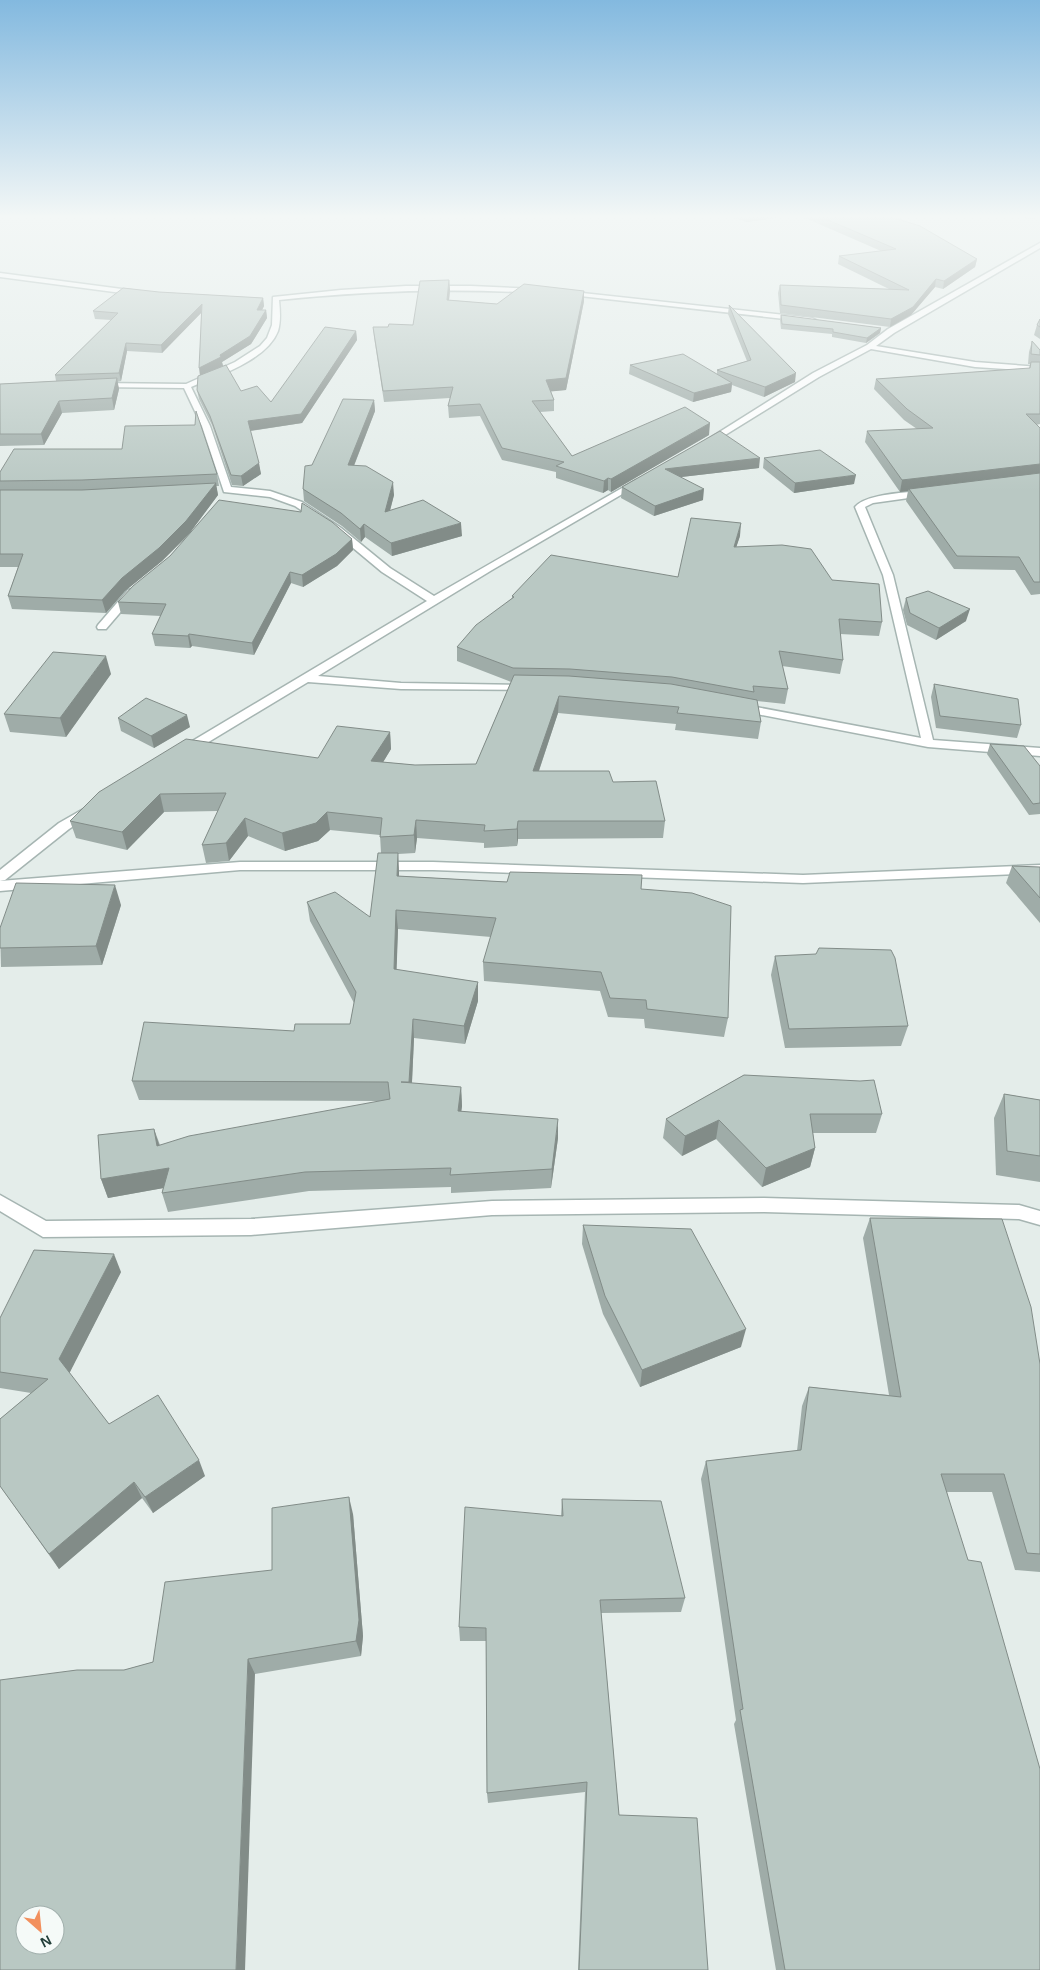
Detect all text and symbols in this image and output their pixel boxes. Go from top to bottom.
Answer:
north arrow [15,1905,65,1955]
text: N [38,1932,54,1951]

